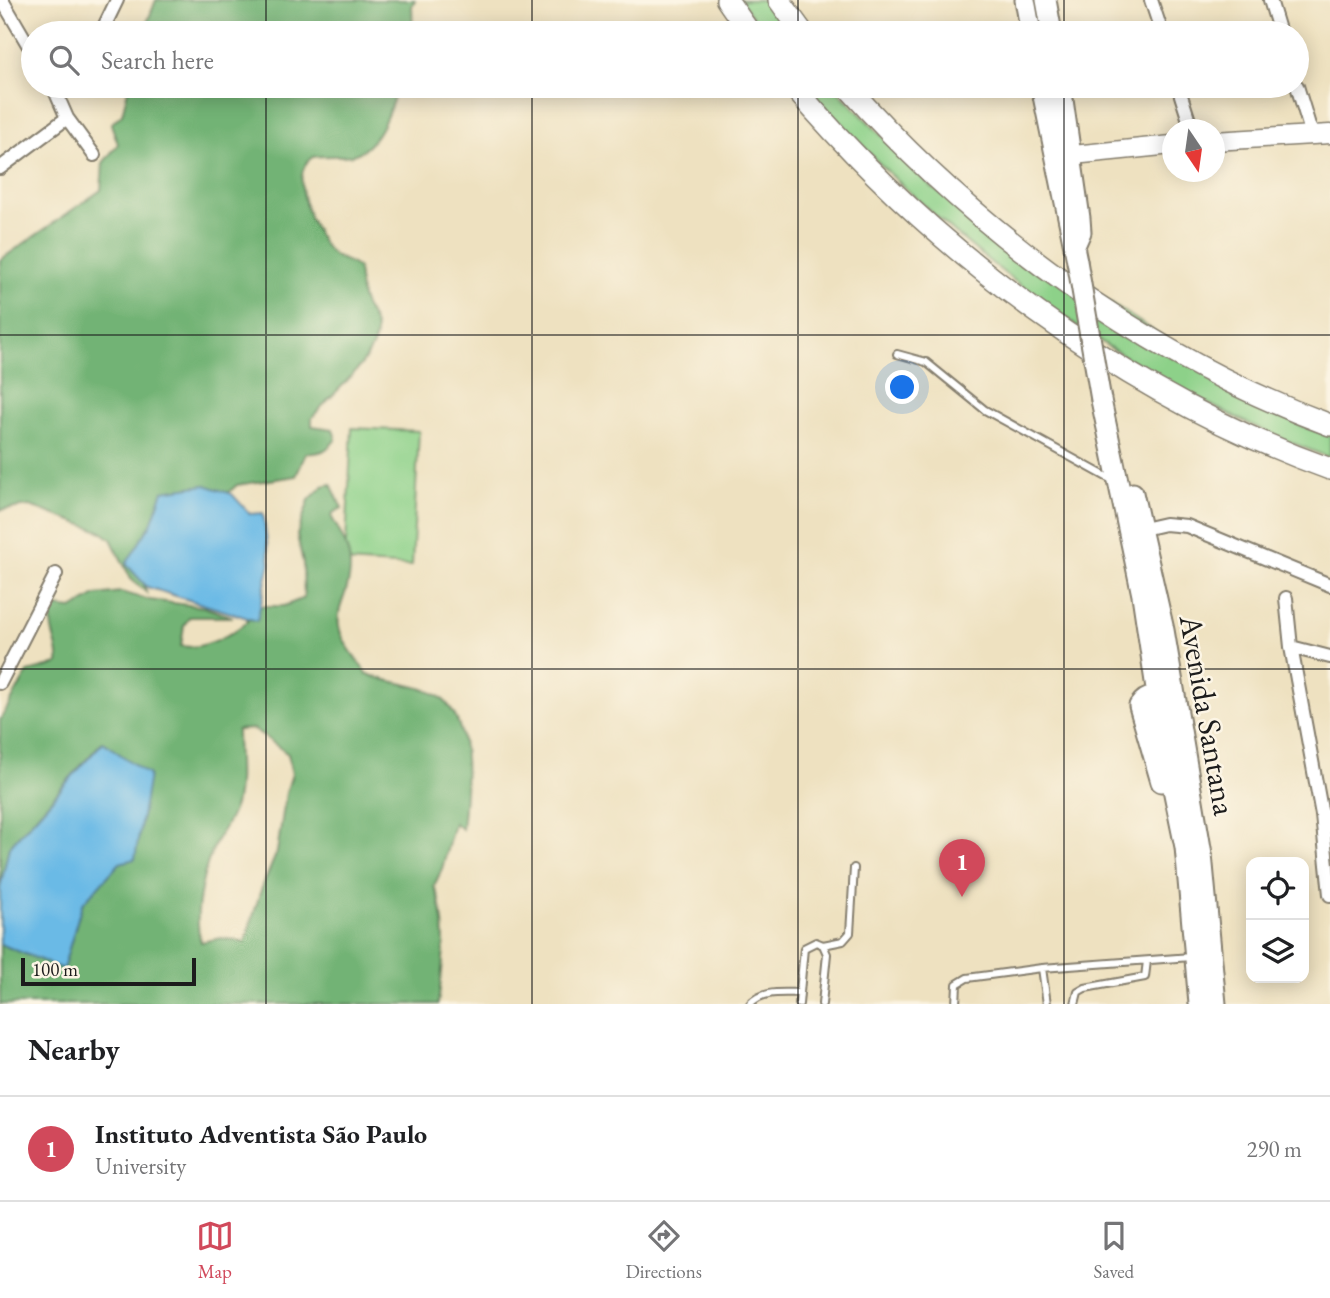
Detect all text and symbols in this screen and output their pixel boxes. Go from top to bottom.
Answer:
search box [21,21,1309,98]
icon: search [45,41,83,79]
text: Search here [101,43,214,77]
north arrow [1162,119,1225,182]
your location [885,370,919,404]
street label: Avenida Santana [1170,611,1246,819]
pin: 1 [939,839,985,897]
map controls [1246,857,1309,983]
button: locate [1246,857,1309,920]
button: layers [1246,920,1309,983]
scale bar [21,955,196,987]
text: 100 m [32,957,78,982]
text: Nearby [28,1030,120,1069]
text: Instituto Adventista São Paulo [95,1117,427,1151]
text: 1 [45,1134,57,1164]
text: 290 m [1246,1134,1302,1164]
text: University [95,1151,186,1181]
tab: Map [196,1217,234,1284]
tab: Directions [625,1217,702,1284]
tab: Saved [1093,1217,1134,1284]

